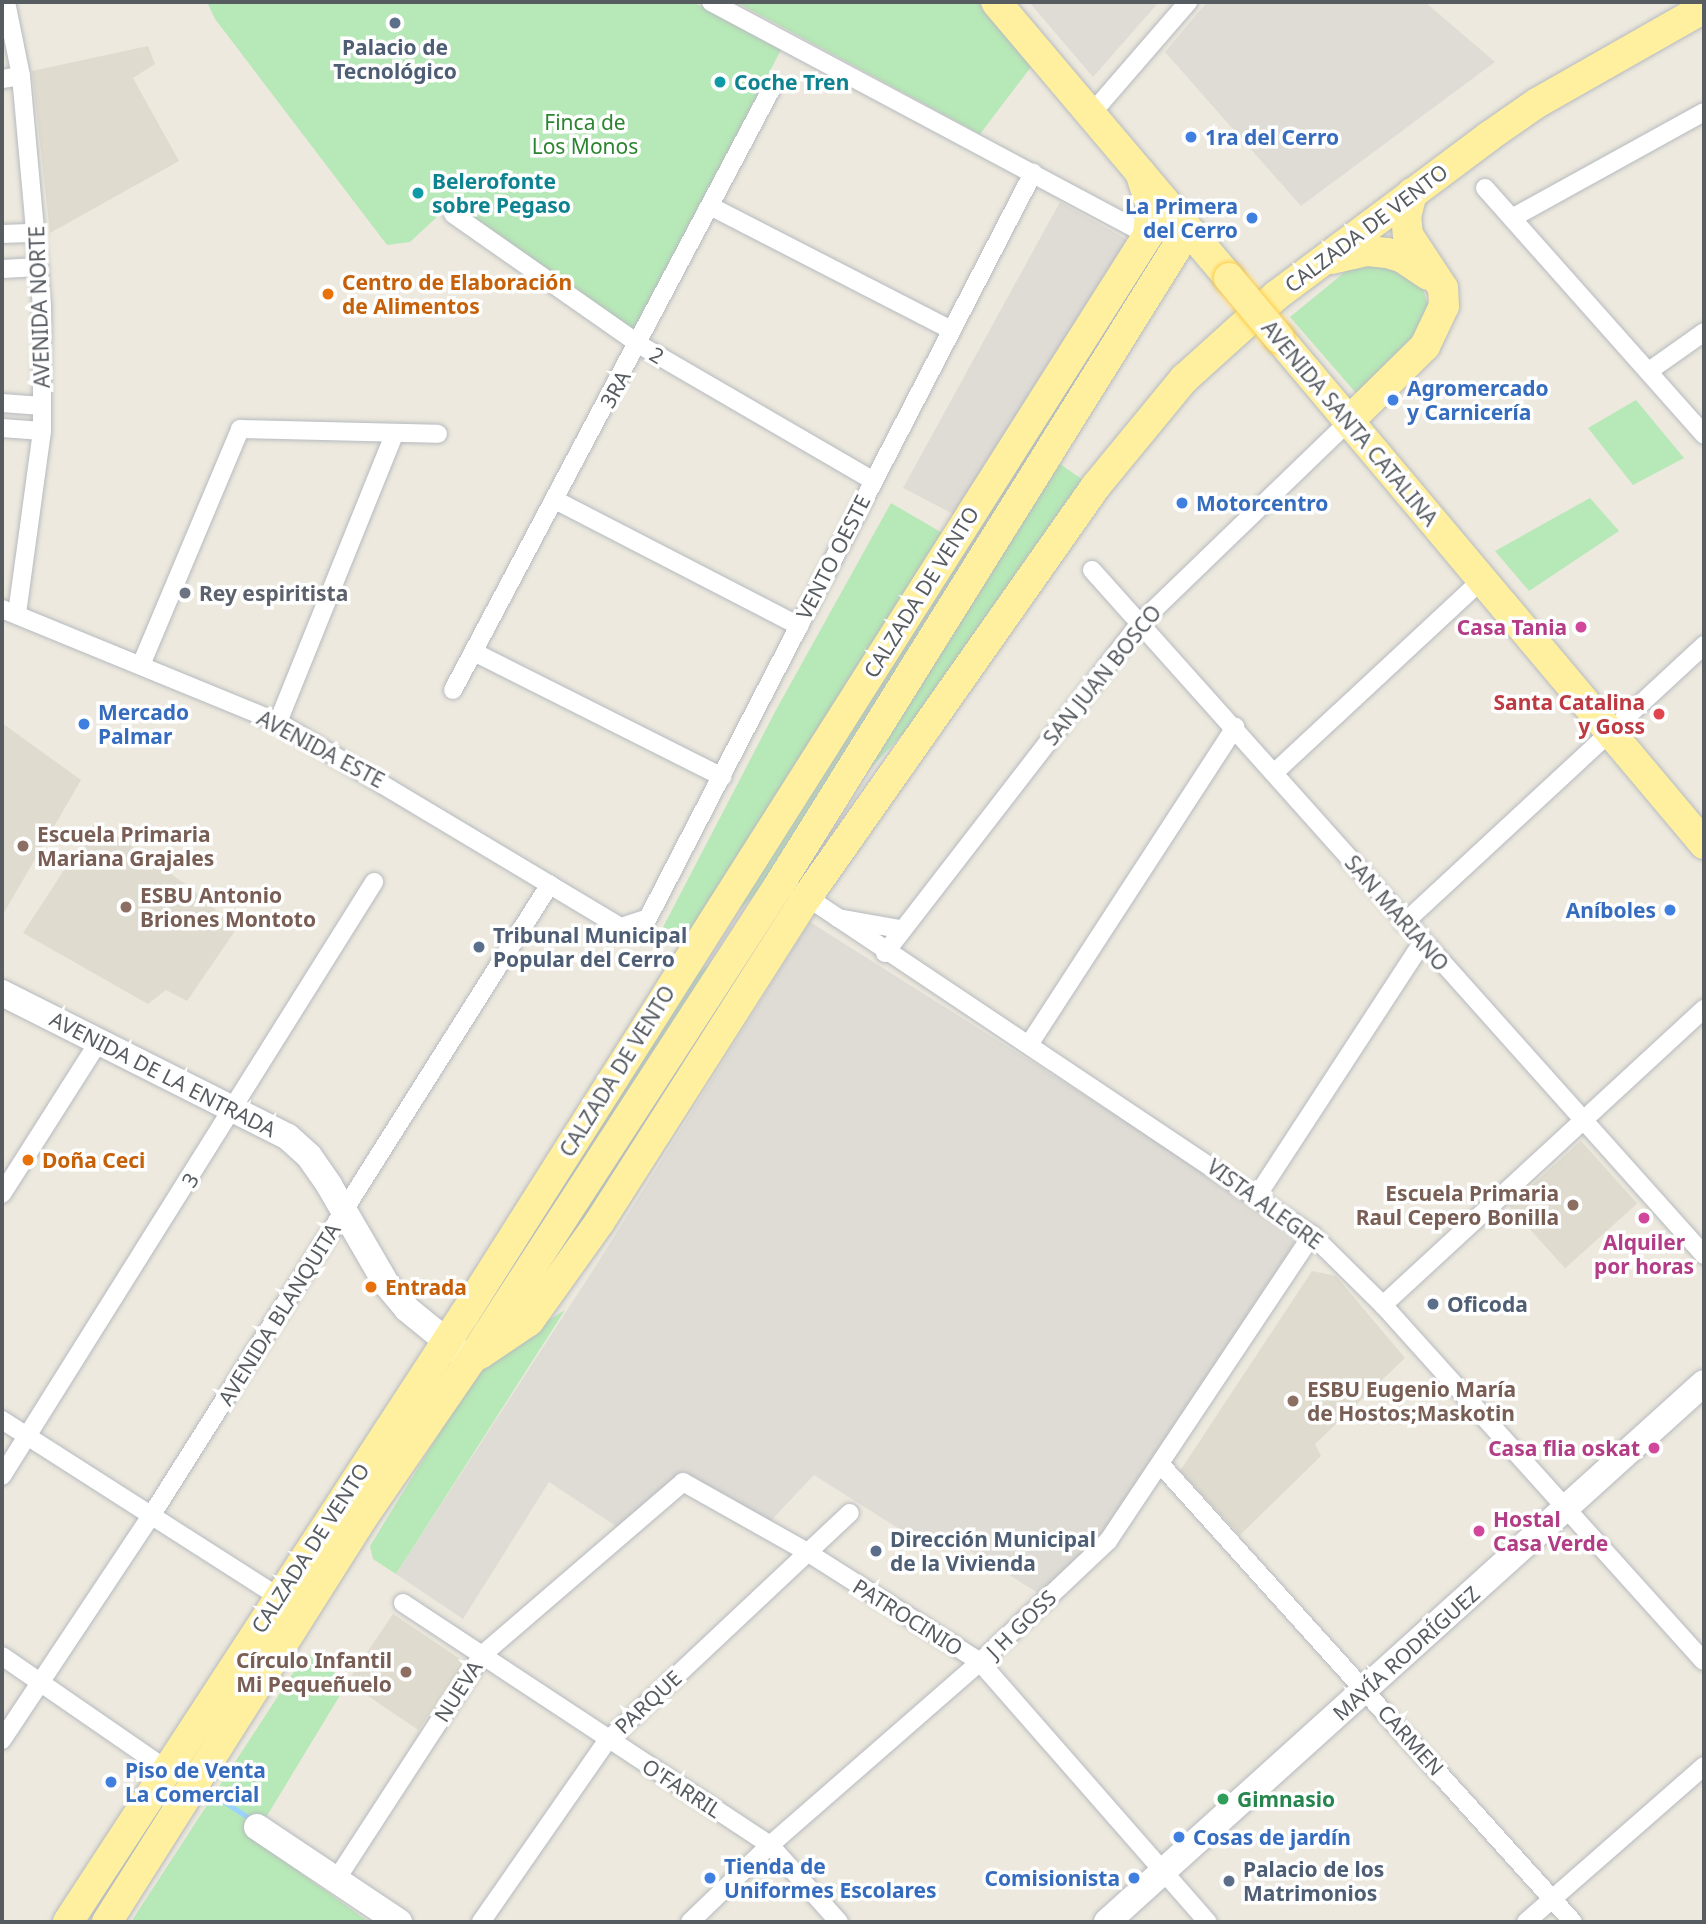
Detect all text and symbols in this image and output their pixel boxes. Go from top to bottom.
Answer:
marker: Palacio de Tecnológico [387,15,403,31]
place label: Palacio de Tecnológico [333,34,457,84]
place label: Coche Tren [734,69,849,95]
marker: Coche Tren [712,74,728,90]
park label: Finca de Los Monos [532,109,638,159]
place label: 1ra del Cerro [1205,124,1339,150]
marker: 1ra del Cerro [1183,129,1199,145]
street label: CALZADA DE VENTO [1280,159,1452,297]
place label: Belerofonte sobre Pegaso [432,168,571,218]
marker: Belerofonte sobre Pegaso [410,185,426,201]
place label: La Primera del Cerro [1125,193,1238,243]
marker: La Primera del Cerro [1244,210,1260,226]
street label: AVENIDA NORTE [24,225,54,389]
place label: Centro de Elaboración de Alimentos [342,269,572,319]
marker: Centro de Elaboración de Alimentos [320,286,336,302]
street label: AVENIDA SANTA CATALINA [1257,315,1443,531]
street label: 2 [645,341,669,369]
street label: 3RA [595,366,635,412]
place label: Agromercado y Carnicería [1407,375,1549,425]
marker: Agromercado y Carnicería [1385,392,1401,408]
place label: Motorcentro [1196,490,1328,516]
street label: VENTO OESTE [791,491,875,623]
marker: Motorcentro [1174,495,1190,511]
street label: CALZADA DE VENTO [858,502,984,682]
place label: Rey espiritista [199,580,348,606]
marker: Rey espiritista [177,585,193,601]
street label: SAN JUAN BOSCO [1038,600,1166,750]
place label: Casa Tania [1457,614,1567,640]
marker: Casa Tania [1573,619,1589,635]
place label: Santa Catalina y Goss [1494,689,1645,739]
place label: Mercado Palmar [98,699,189,749]
street label: AVENIDA ESTE [253,705,389,793]
marker: Santa Catalina y Goss [1651,706,1667,722]
marker: Mercado Palmar [76,716,92,732]
place label: Escuela Primaria Mariana Grajales [37,821,214,871]
marker: Escuela Primaria Mariana Grajales [15,838,31,854]
street label: SAN MARIANO [1340,850,1454,976]
place label: ESBU Antonio Briones Montoto [140,882,316,932]
place label: Aníboles [1566,897,1656,923]
marker: ESBU Antonio Briones Montoto [118,899,134,915]
marker: Aníboles [1662,902,1678,918]
place label: Tribunal Municipal Popular del Cerro [493,922,687,972]
marker: Tribunal Municipal Popular del Cerro [471,939,487,955]
street label: CALZADA DE VENTO [554,981,680,1161]
street label: AVENIDA DE LA ENTRADA [46,1006,280,1142]
place label: Doña Ceci [42,1147,145,1173]
marker: Doña Ceci [20,1152,36,1168]
street label: VISTA ALEGRE [1202,1154,1328,1254]
street label: 3 [176,1168,204,1192]
place label: Escuela Primaria Raul Cepero Bonilla [1356,1180,1559,1230]
marker: Escuela Primaria Raul Cepero Bonilla [1565,1197,1581,1213]
marker: Alquiler por horas [1636,1210,1652,1226]
street label: AVENIDA BLANQUITA [213,1218,345,1410]
place label: Alquiler por horas [1594,1229,1694,1279]
place label: Entrada [385,1274,467,1300]
marker: Entrada [363,1279,379,1295]
place label: Oficoda [1447,1291,1528,1317]
marker: Oficoda [1425,1296,1441,1312]
place label: ESBU Eugenio María de Hostos;Maskotin [1307,1376,1516,1426]
marker: ESBU Eugenio María de Hostos;Maskotin [1285,1393,1301,1409]
place label: Casa flia oskat [1488,1435,1640,1461]
marker: Casa flia oskat [1646,1440,1662,1456]
street label: CALZADA DE VENTO [246,1458,374,1638]
place label: Hostal Casa Verde [1493,1506,1608,1556]
marker: Hostal Casa Verde [1471,1523,1487,1539]
place label: Dirección Municipal de la Vivienda [890,1526,1096,1576]
marker: Dirección Municipal de la Vivienda [868,1543,884,1559]
street label: PATROCINIO [848,1573,968,1661]
street label: MAYÍA RODRÍGUEZ [1328,1581,1484,1725]
street label: J H GOSS [981,1585,1061,1663]
place label: Círculo Infantil Mi Pequeñuelo [236,1647,392,1697]
street label: NUEVA [429,1656,487,1726]
marker: Círculo Infantil Mi Pequeñuelo [398,1664,414,1680]
street label: PARQUE [610,1665,686,1739]
street label: CARMEN [1373,1699,1449,1781]
street label: O'FARRIL [638,1753,726,1823]
place label: Piso de Venta La Comercial [125,1757,266,1807]
marker: Piso de Venta La Comercial [103,1774,119,1790]
place label: Gimnasio [1237,1786,1335,1812]
marker: Gimnasio [1215,1791,1231,1807]
place label: Cosas de jardín [1193,1824,1351,1850]
marker: Cosas de jardín [1171,1829,1187,1845]
place label: Tienda de Uniformes Escolares [724,1853,937,1903]
place label: Palacio de los Matrimonios [1243,1856,1384,1906]
place label: Comisionista [985,1865,1120,1891]
marker: Tienda de Uniformes Escolares [702,1870,718,1886]
marker: Comisionista [1126,1870,1142,1886]
marker: Palacio de los Matrimonios [1221,1873,1237,1889]

